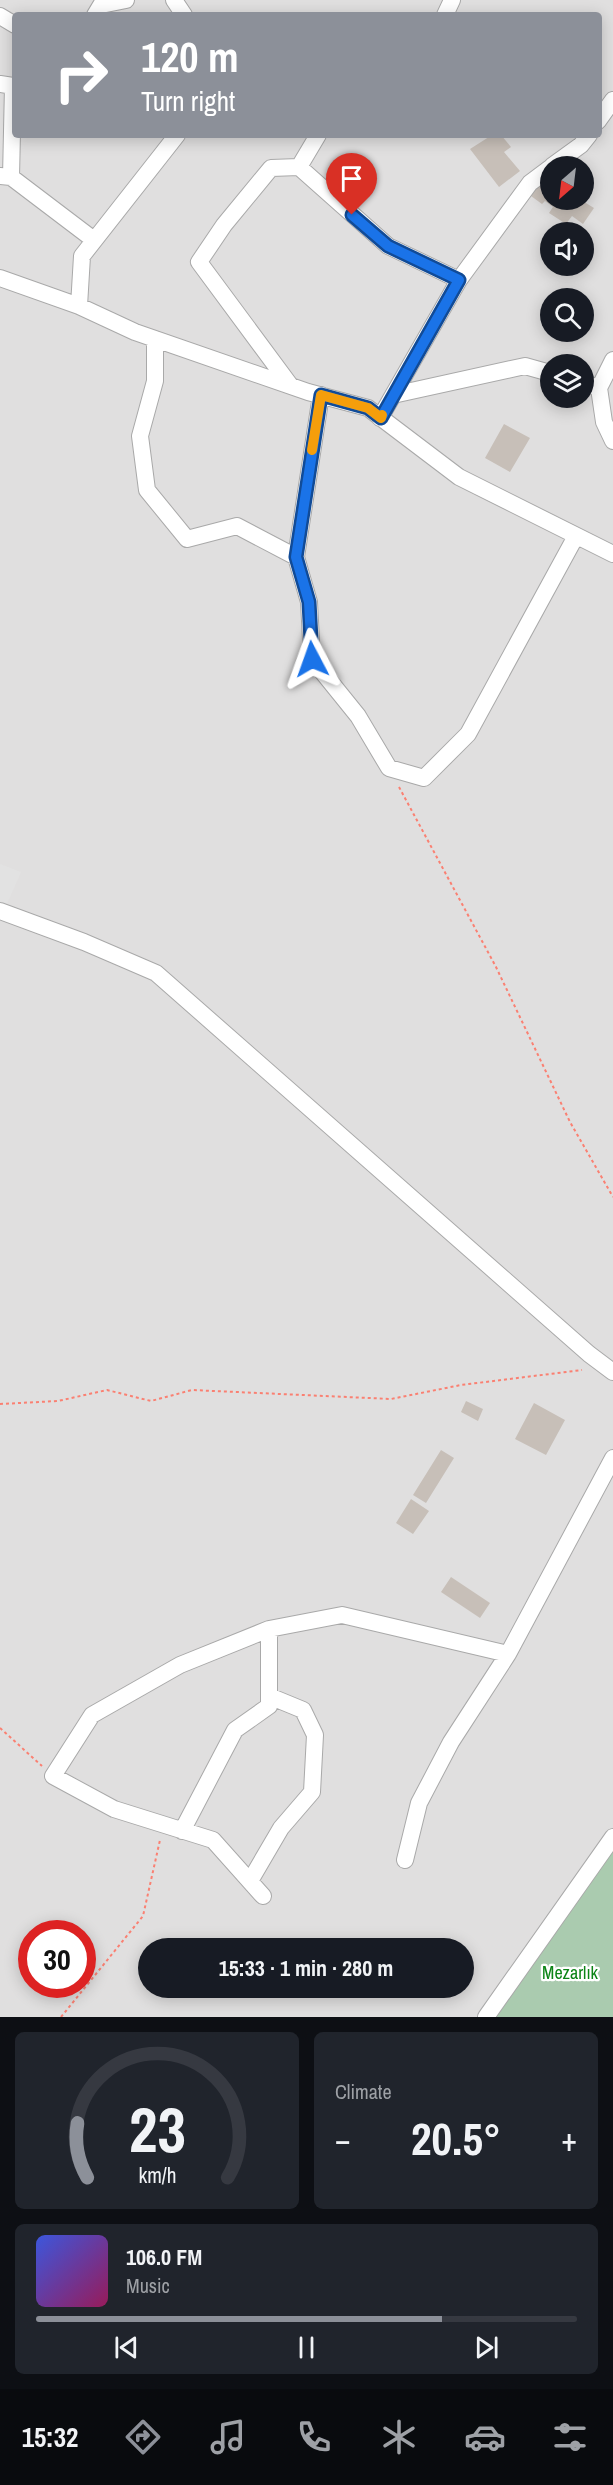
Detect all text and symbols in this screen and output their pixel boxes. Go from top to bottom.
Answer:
text: 120 m [141,29,239,85]
icon: right [42,36,120,114]
text: Turn right [141,83,235,119]
pin [326,153,377,215]
north arrow [540,156,594,210]
map controls [540,156,594,408]
icon: arrive [335,162,368,195]
button: sound [540,222,594,276]
button: search [540,288,594,342]
button: layers [540,354,594,408]
position arrow [280,627,344,691]
speed limit sign: 30 [18,1920,96,1998]
text: 15:33 · 1 min · 280 m [219,1953,393,1983]
park label: Mezarlık [542,1960,599,1985]
text: Climate [335,2078,392,2105]
text: 23 [129,2087,185,2171]
text: 20.5° [411,2108,501,2169]
text: − [335,2117,351,2161]
text: + [561,2117,577,2161]
text: km/h [138,2161,176,2190]
text: 106.0 FM [126,2242,202,2272]
text: Music [126,2272,170,2299]
icon: previous [110,2331,143,2364]
icon: pause [290,2331,323,2364]
icon: next [470,2331,503,2364]
icon: directions [122,2416,164,2458]
icon: music [207,2416,249,2458]
icon: phone [293,2416,335,2458]
icon: climate [378,2416,420,2458]
icon: car [464,2416,506,2458]
icon: filters [549,2416,591,2458]
text: 15:32 [22,2419,78,2455]

